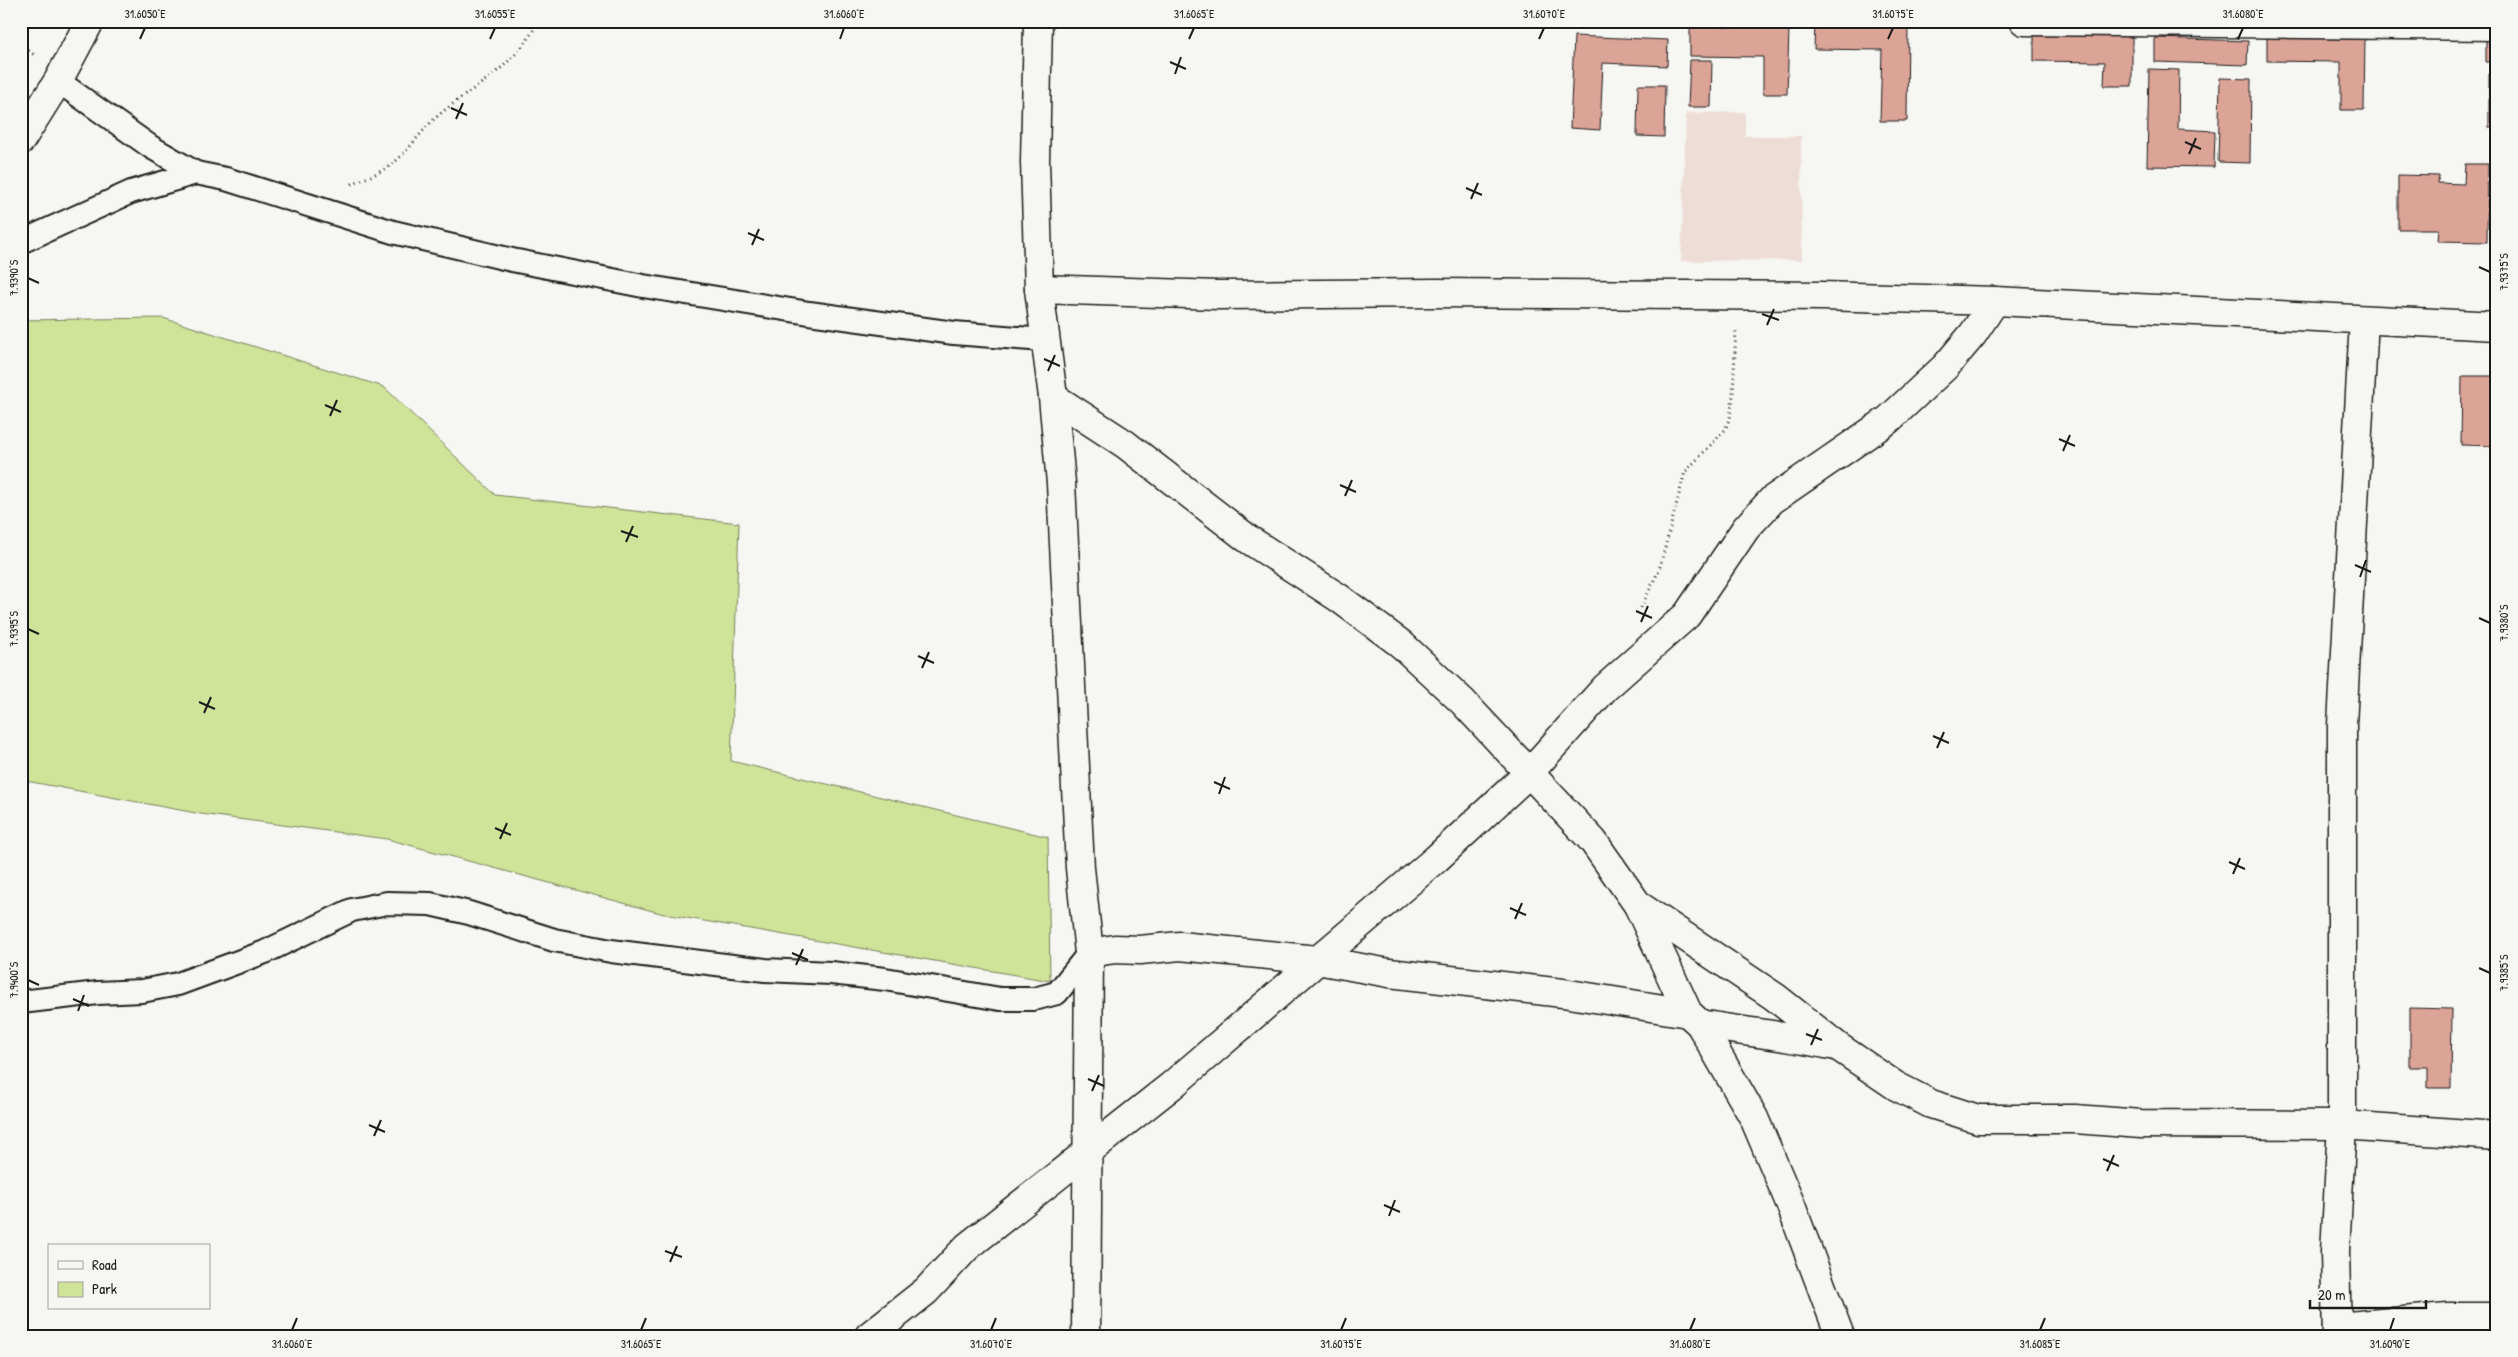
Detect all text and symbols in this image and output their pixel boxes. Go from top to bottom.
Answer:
text: 31.6050°E [124,5,166,22]
text: 31.6055°E [475,5,516,22]
text: 31.6060°E [824,5,865,22]
text: 31.6065°E [1174,5,1215,22]
text: 31.6070°E [1523,5,1566,22]
text: 31.6075°E [1872,5,1914,22]
text: 31.6080°E [2222,5,2264,22]
text: 7.9375°S [2495,253,2512,291]
text: 7.9390°S [5,259,22,296]
text: 7.9380°S [2495,604,2512,642]
text: 7.9395°S [5,610,22,647]
text: 7.9385°S [2495,954,2512,991]
text: 7.9400°S [5,961,22,998]
legend [48,1244,210,1310]
text: Road [92,1254,117,1275]
scale bar [2310,1277,2427,1309]
text: Park [92,1278,117,1299]
text: 20 m [2318,1284,2345,1305]
text: 31.6060°E [272,1335,313,1352]
text: 31.6065°E [621,1335,662,1352]
text: 31.6070°E [970,1335,1013,1352]
text: 31.6075°E [1320,1335,1362,1352]
text: 31.6080°E [1669,1335,1711,1352]
text: 31.6085°E [2020,1335,2061,1352]
text: 31.6090°E [2370,1335,2411,1352]

